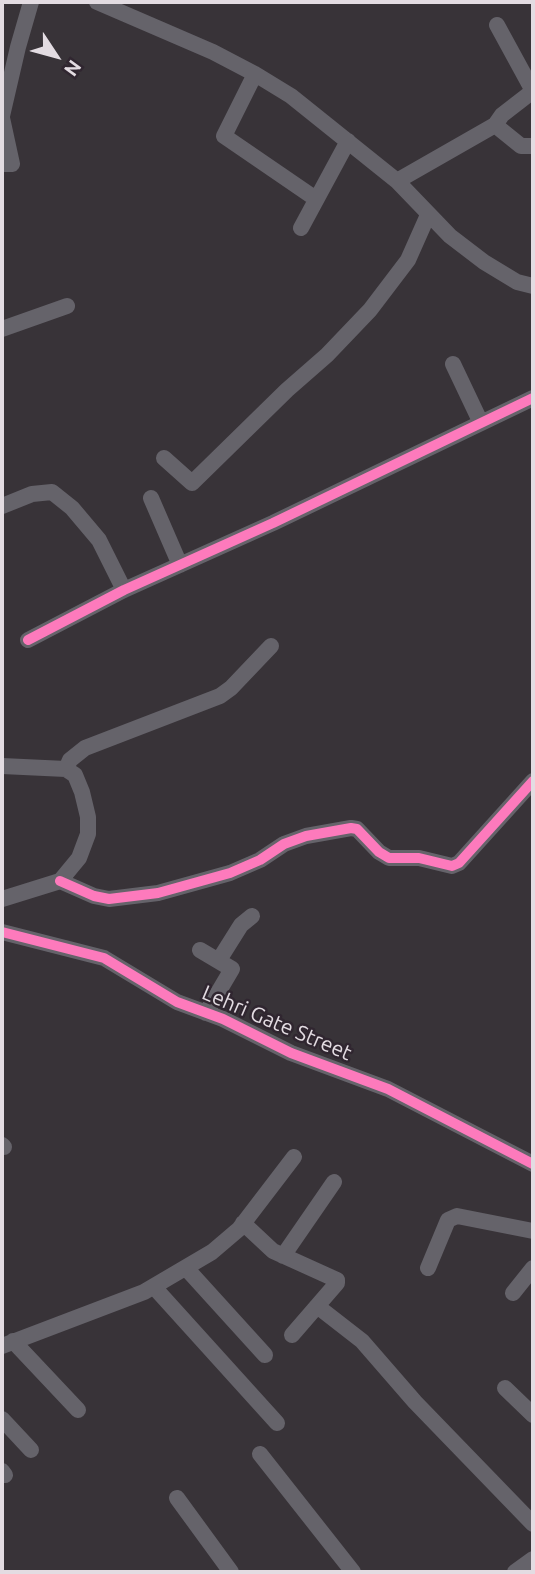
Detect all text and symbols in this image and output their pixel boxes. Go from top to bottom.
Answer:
north arrow [21,21,91,91]
text: N [60,56,86,81]
street label: Lehri Gate Street [198,980,356,1066]

